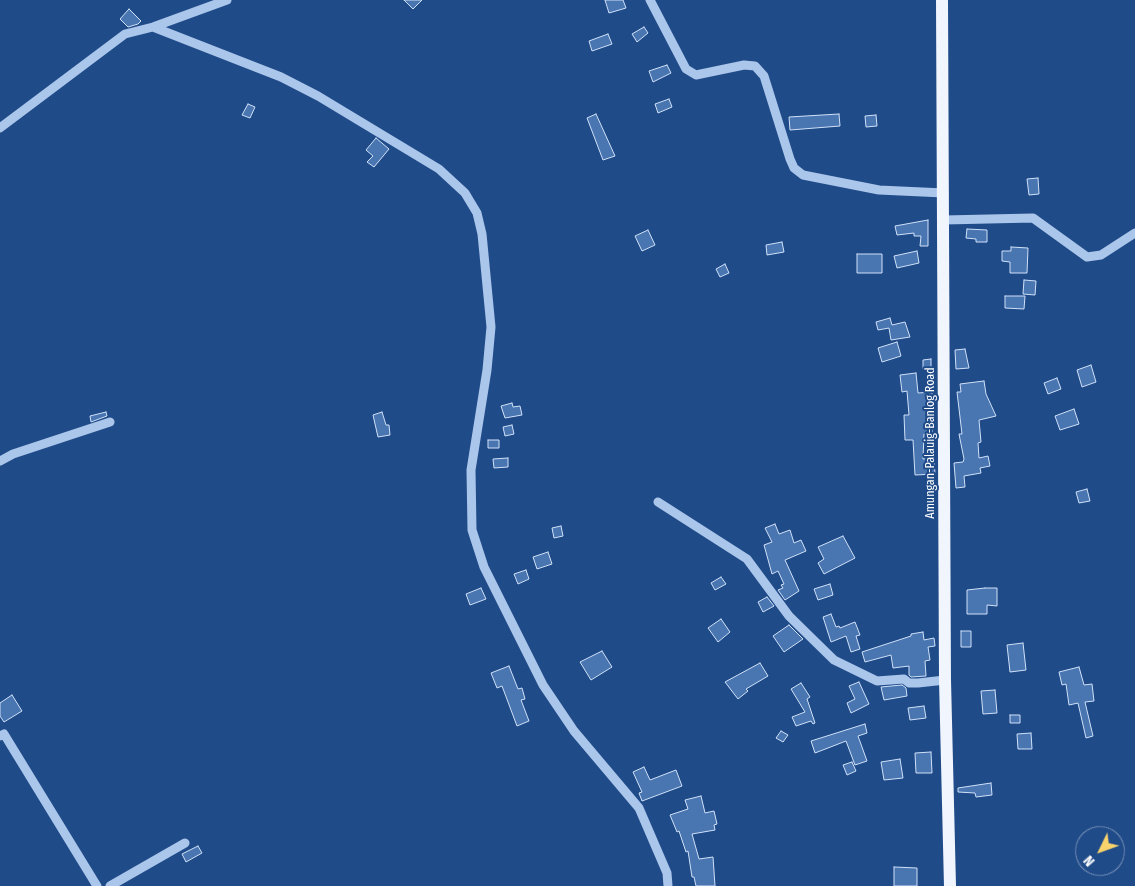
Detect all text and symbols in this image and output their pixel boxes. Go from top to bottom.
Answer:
street label: Amungan-Palauig-Banlog Road [924,367,938,519]
north arrow [1075,826,1125,876]
text: N [1080,852,1098,870]

